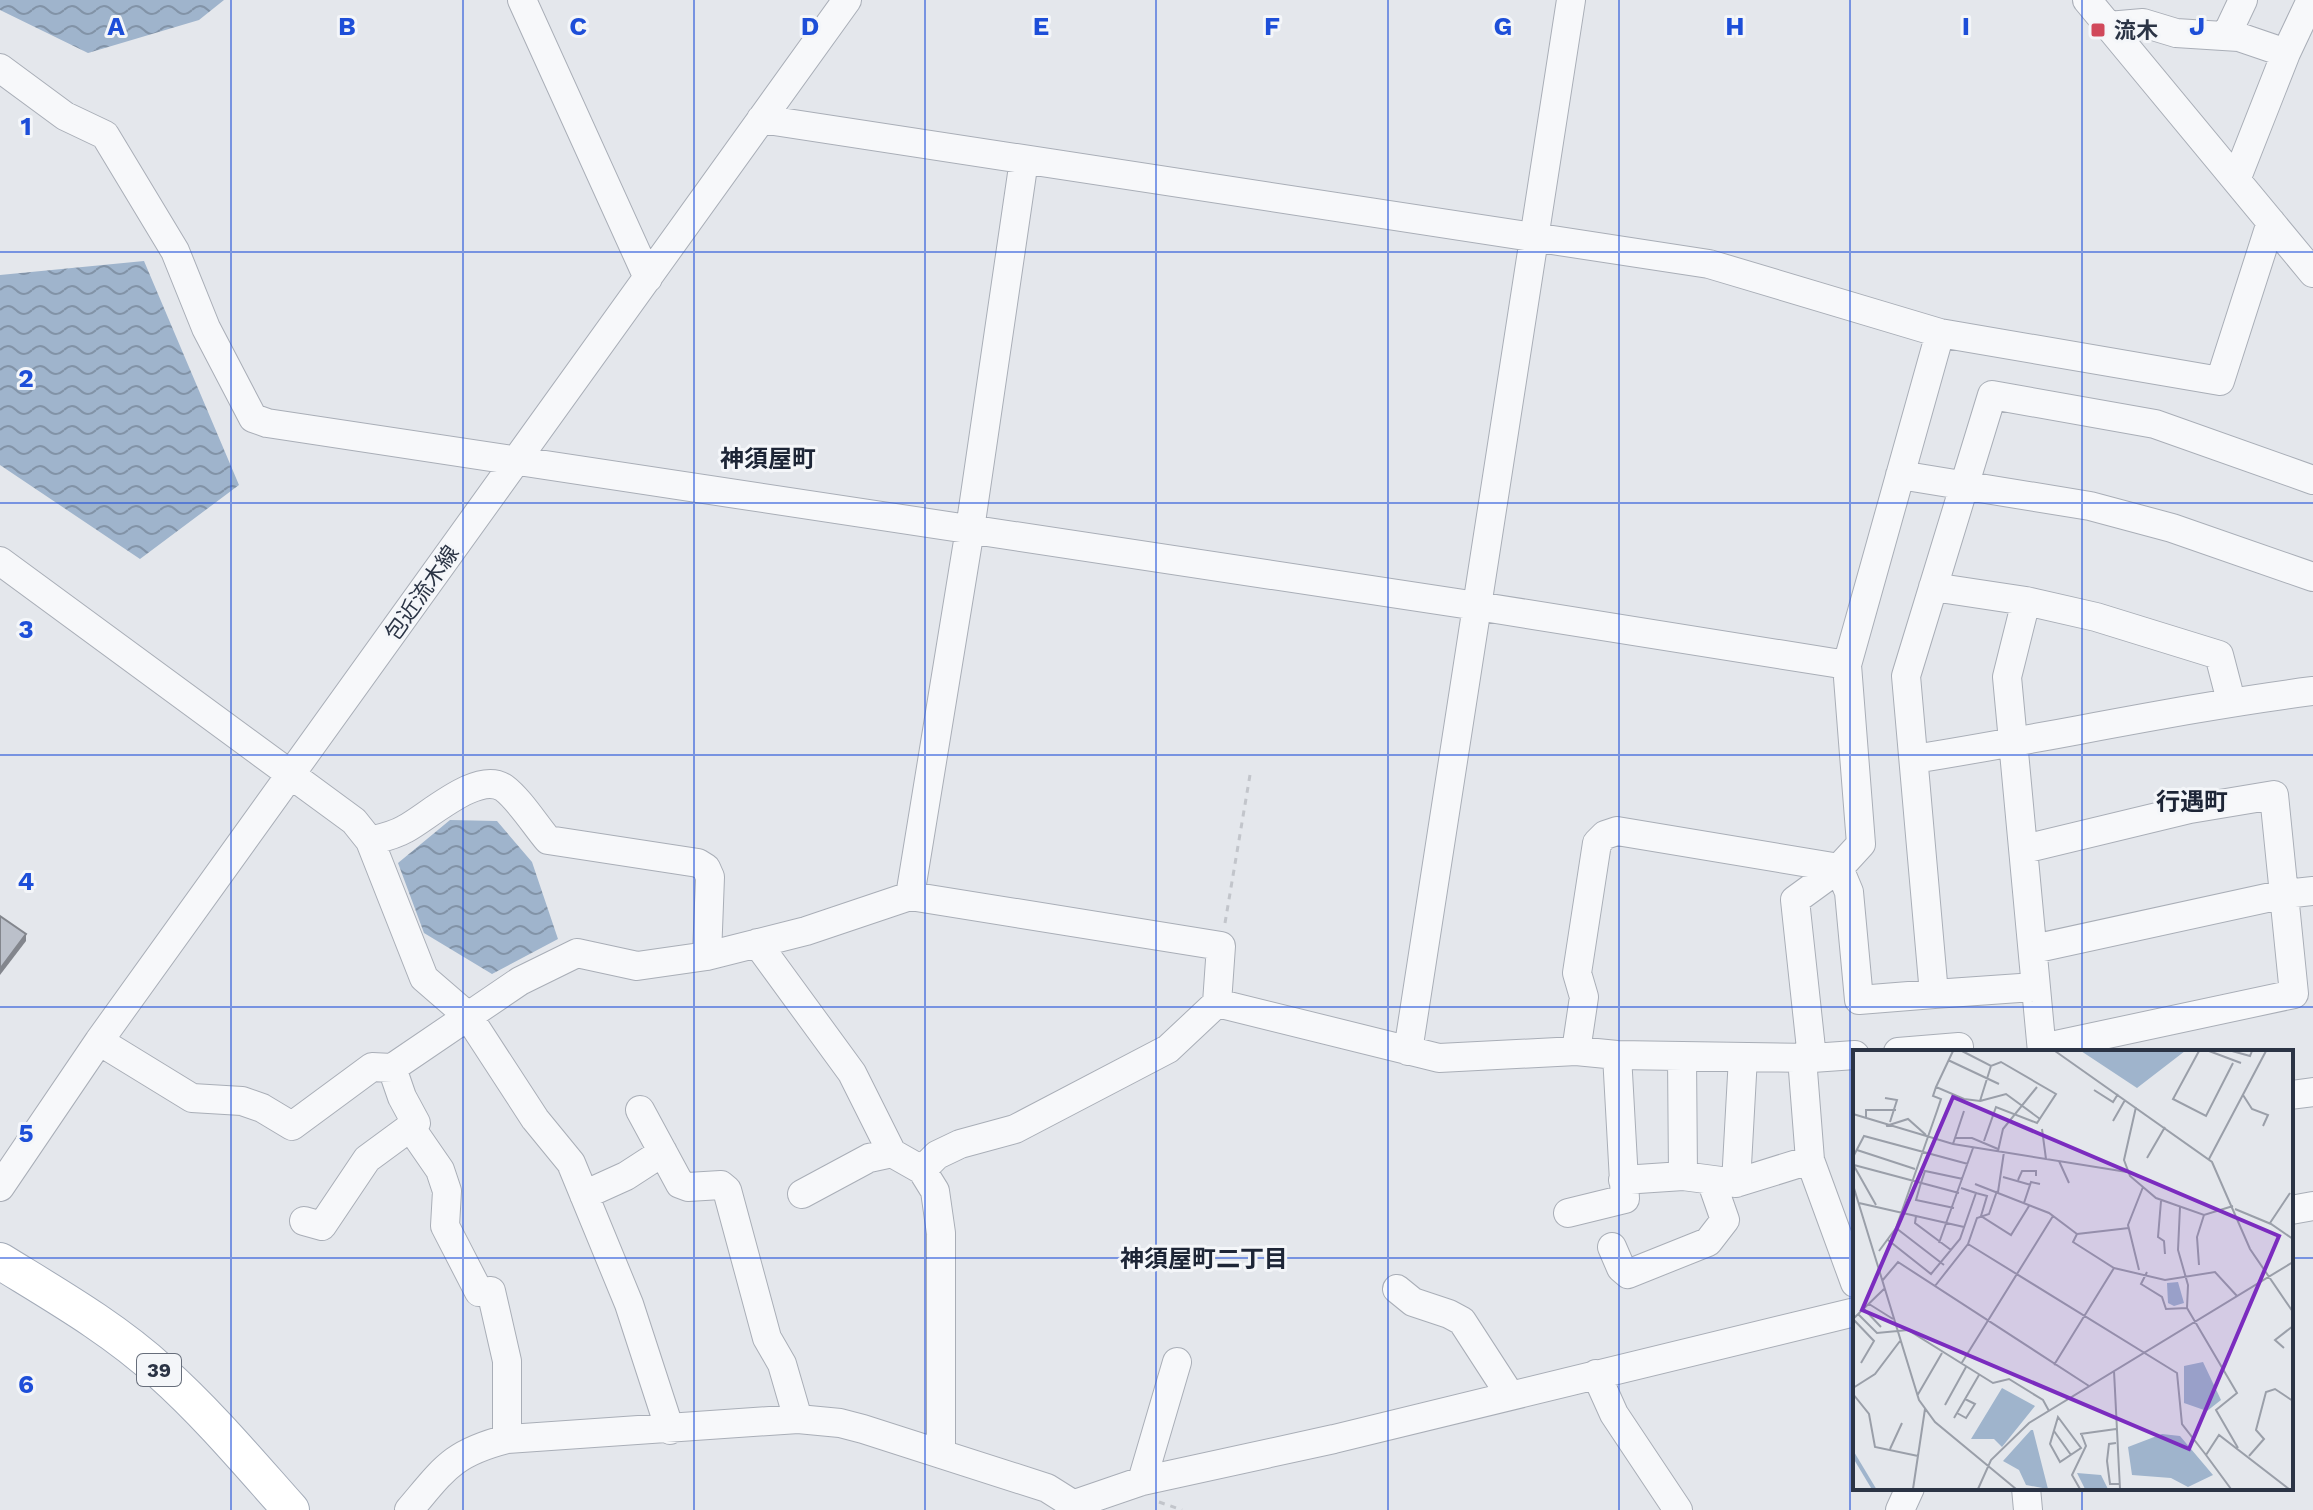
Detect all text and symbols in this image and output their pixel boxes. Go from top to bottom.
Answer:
text: A [107,11,125,41]
text: B [338,11,356,41]
text: C [569,11,587,41]
text: D [801,11,819,41]
text: E [1033,11,1049,41]
text: F [1264,11,1280,41]
text: G [1494,11,1512,41]
text: H [1725,11,1745,41]
text: I [1962,11,1970,41]
text: J [2189,11,2205,41]
place label: 流木 [2114,18,2158,43]
marker: 流木 [2089,21,2107,39]
text: 1 [20,111,32,141]
text: 2 [18,363,34,393]
district label: 神須屋町 [720,445,816,473]
street label: 包近流木線 [380,541,464,645]
text: 3 [18,614,34,644]
district label: 行遇町 [2156,788,2228,816]
text: 4 [18,866,35,896]
inset map [1853,1050,2293,1490]
text: 5 [18,1118,34,1148]
district label: 神須屋町二丁目 [1120,1245,1288,1273]
road number: 39 [137,1354,181,1386]
text: 6 [18,1369,34,1399]

